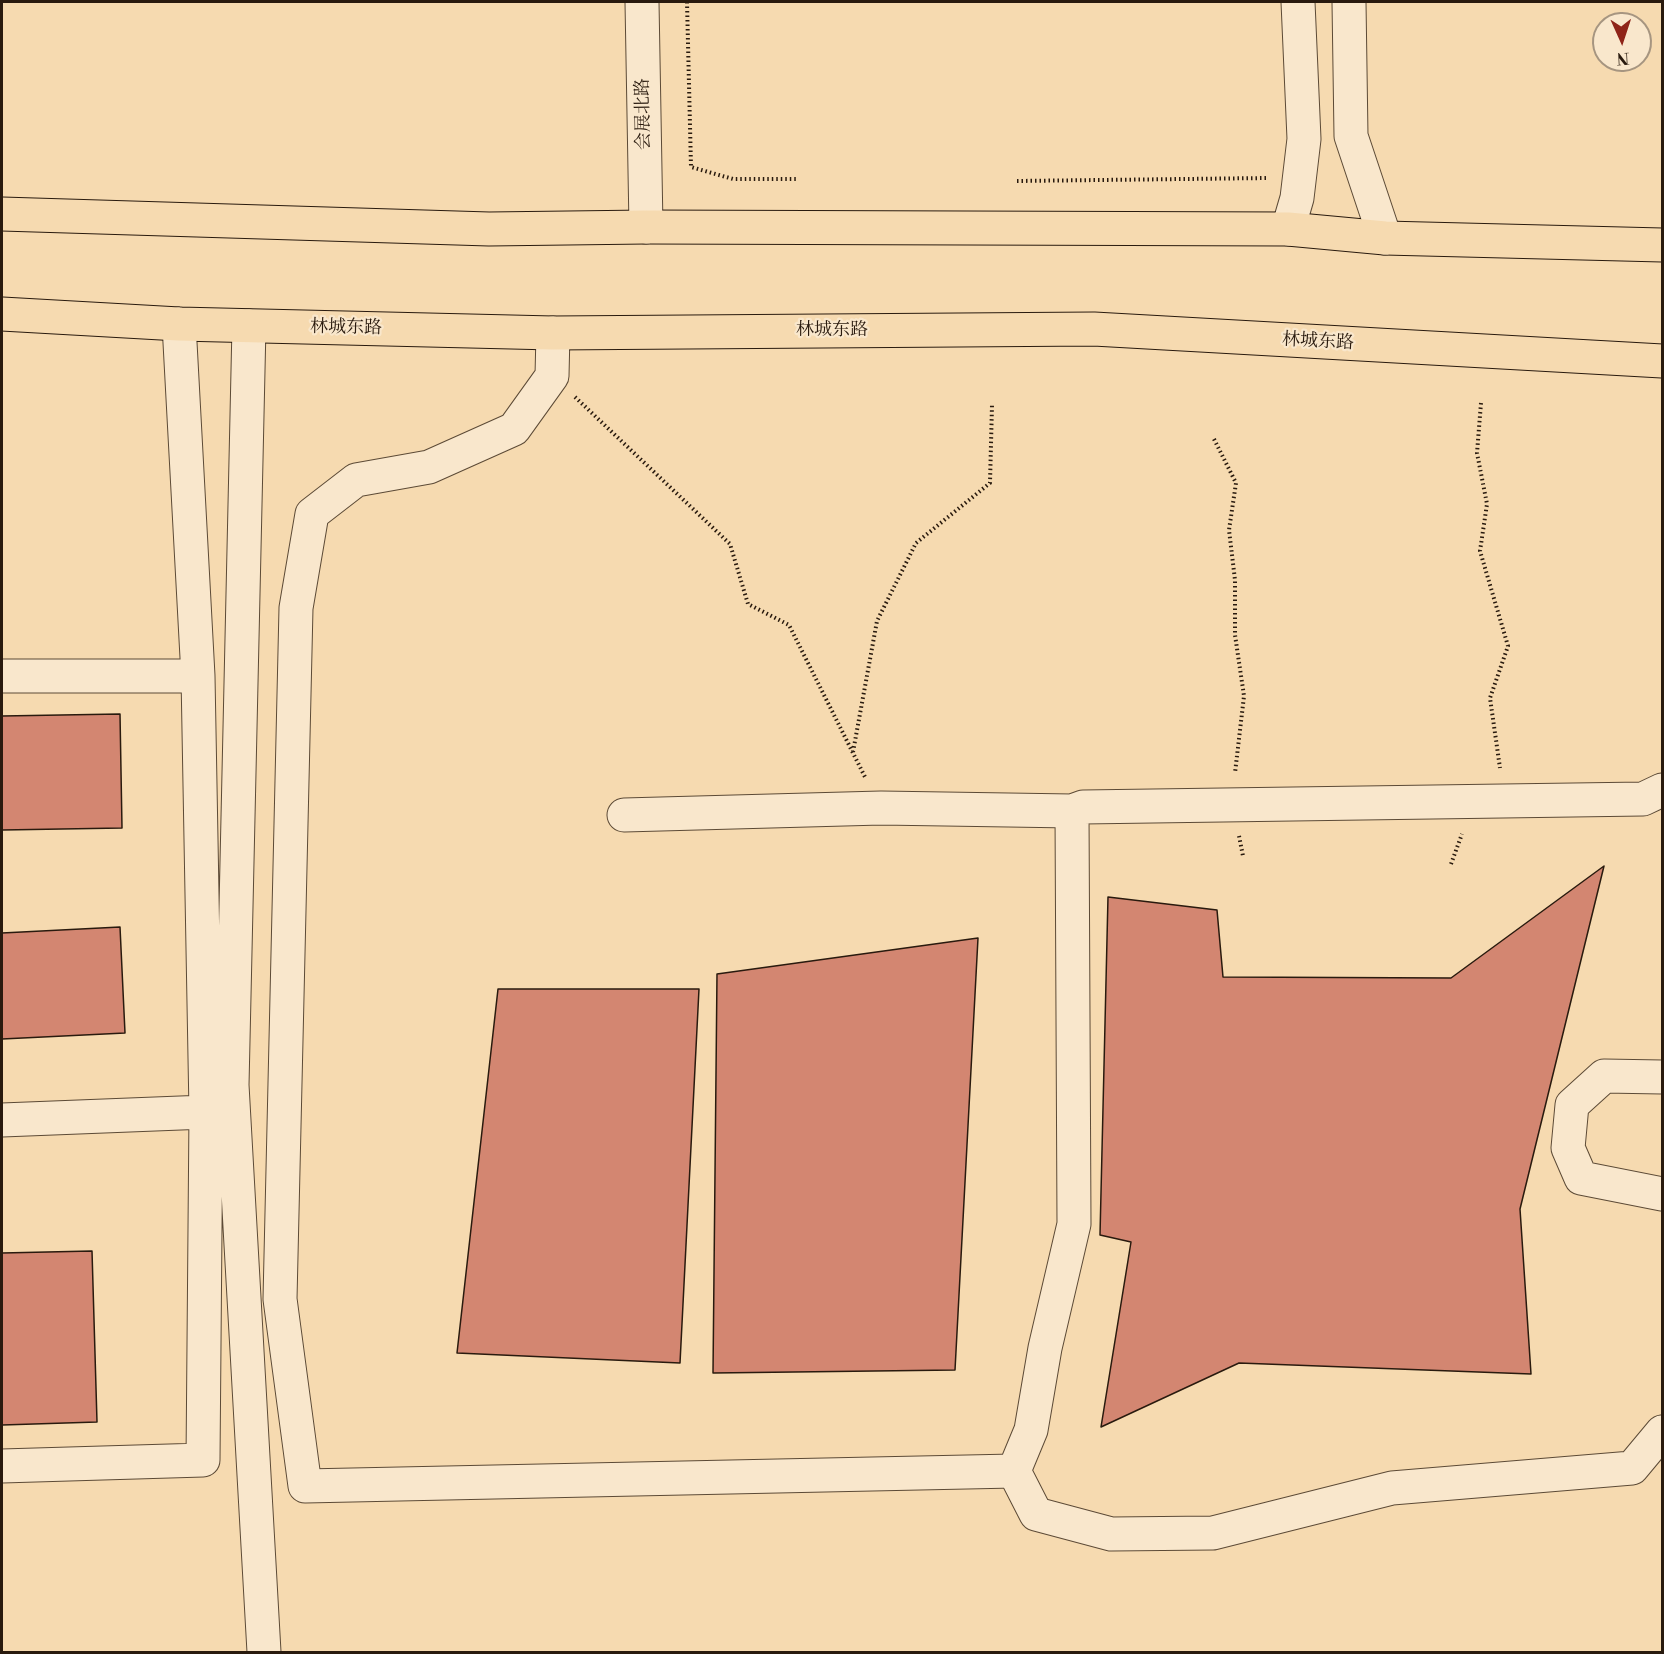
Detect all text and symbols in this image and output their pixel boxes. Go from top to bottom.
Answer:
north arrow [1592,12,1652,72]
text: N [1616,48,1630,68]
street label: 会展北路 [633,78,655,150]
street label: 林城东路 [310,317,382,339]
street label: 林城东路 [796,320,868,342]
street label: 林城东路 [1281,329,1355,355]

